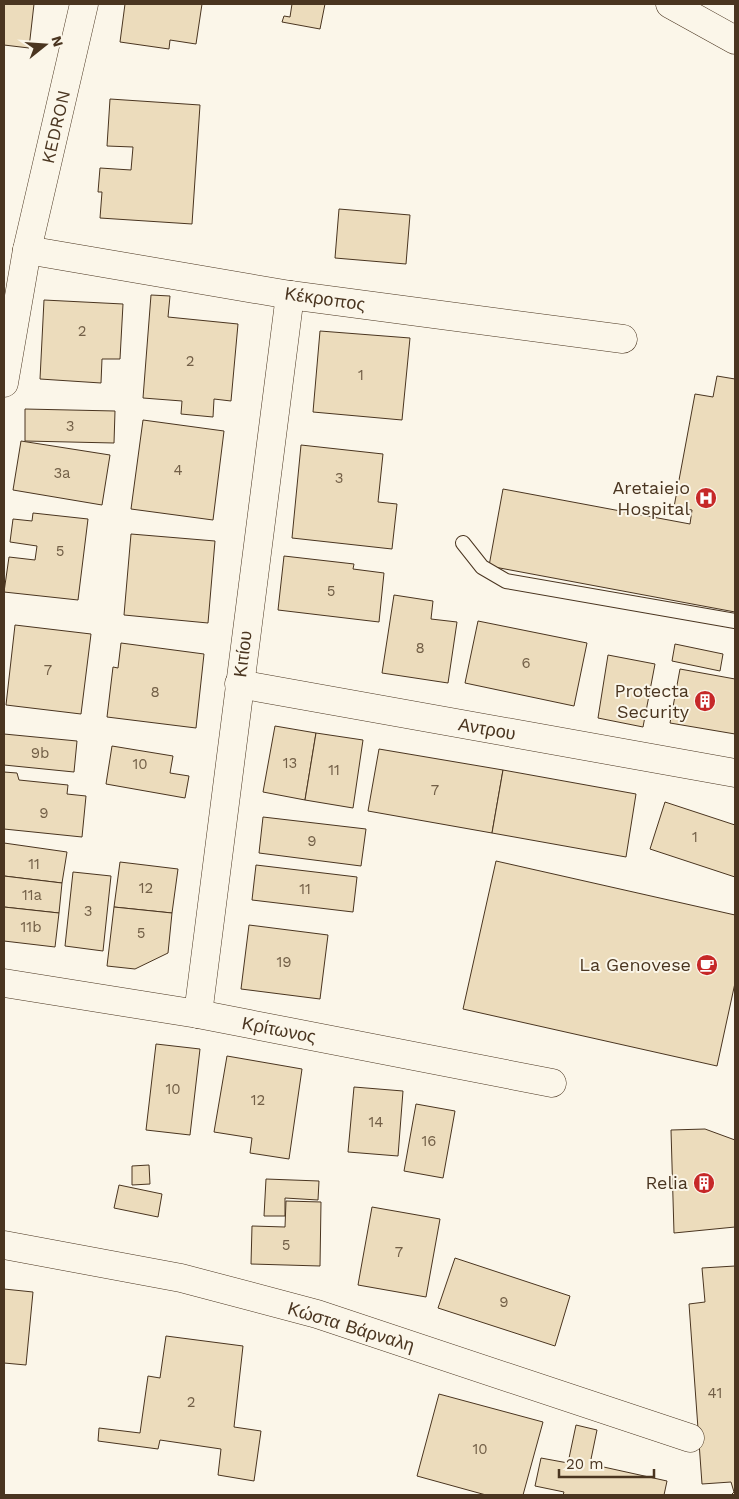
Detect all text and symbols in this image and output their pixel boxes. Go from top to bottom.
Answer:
north arrow [20,20,70,70]
text: N [48,34,67,48]
street label: KEDRON [37,88,74,166]
street label: Κέκροπος [283,282,367,315]
house number: 2 [78,322,86,340]
house number: 2 [186,352,194,370]
house number: 1 [358,366,364,384]
house number: 3 [66,417,74,435]
house number: 4 [173,461,183,479]
house number: 3a [53,464,71,482]
house number: 3 [335,469,343,487]
place label: Aretaieio Hospital [612,477,690,519]
hospital icon: Aretaieio Hospital [694,486,718,510]
house number: 5 [56,542,64,560]
house number: 5 [327,582,335,600]
street label: Κιτίου [229,629,256,679]
house number: 8 [415,639,425,657]
house number: 6 [521,654,531,672]
house number: 7 [44,661,52,679]
place label: Protecta Security [615,680,690,722]
house number: 8 [150,683,160,701]
building icon: Protecta Security [693,689,717,713]
street label: Αντρου [457,713,517,744]
house number: 9b [31,744,49,762]
house number: 13 [283,754,297,772]
house number: 10 [132,755,148,773]
house number: 11 [328,761,340,779]
house number: 7 [431,781,439,799]
house number: 9 [39,804,49,822]
house number: 1 [692,828,698,846]
house number: 9 [307,832,317,850]
house number: 11 [28,855,40,873]
house number: 12 [139,879,153,897]
house number: 11 [299,880,311,898]
house number: 11a [22,886,43,904]
house number: 3 [84,902,92,920]
house number: 11b [20,918,42,936]
house number: 5 [137,924,145,942]
house number: 19 [276,953,292,971]
cafe icon: La Genovese [695,953,719,977]
place label: La Genovese [579,954,691,975]
street label: Κρίτωνος [240,1012,318,1047]
house number: 10 [165,1080,181,1098]
house number: 12 [251,1091,265,1109]
house number: 14 [368,1113,384,1131]
house number: 16 [422,1132,436,1150]
building icon: Relia [692,1171,716,1195]
place label: Relia [645,1172,688,1193]
house number: 5 [282,1236,290,1254]
house number: 7 [395,1243,403,1261]
house number: 9 [499,1293,509,1311]
street label: Κώστα Βάρναλη [285,1297,417,1356]
house number: 41 [708,1384,722,1402]
house number: 2 [187,1393,195,1411]
house number: 10 [472,1440,488,1458]
scale bar [559,1446,654,1478]
text: 20 m [566,1455,604,1473]

